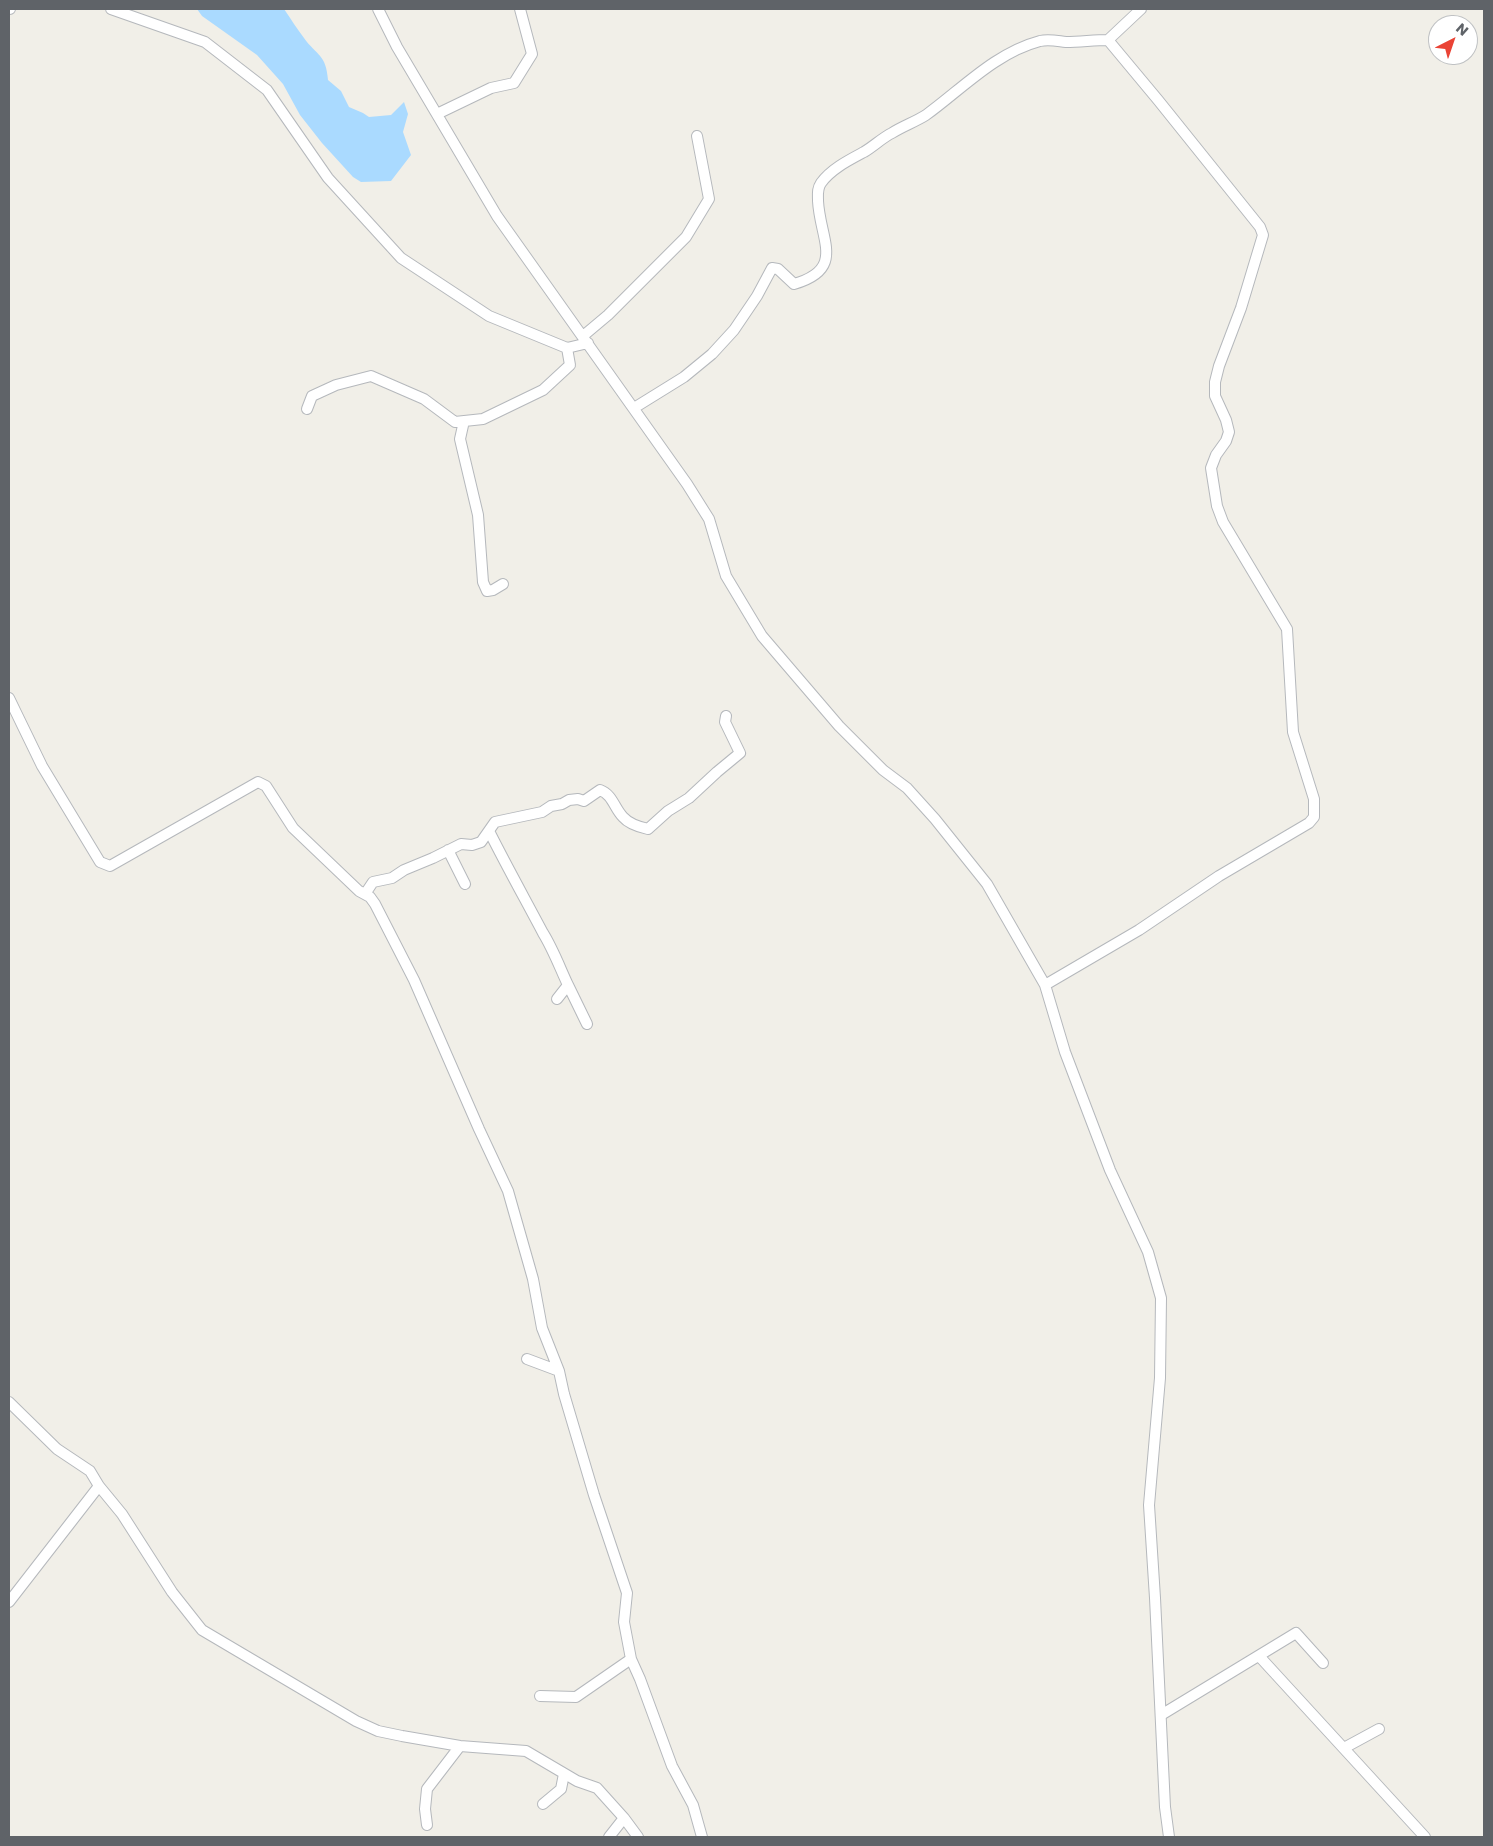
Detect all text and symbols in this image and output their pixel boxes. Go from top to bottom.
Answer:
north arrow [1428,15,1478,65]
text: N [1452,18,1473,40]

